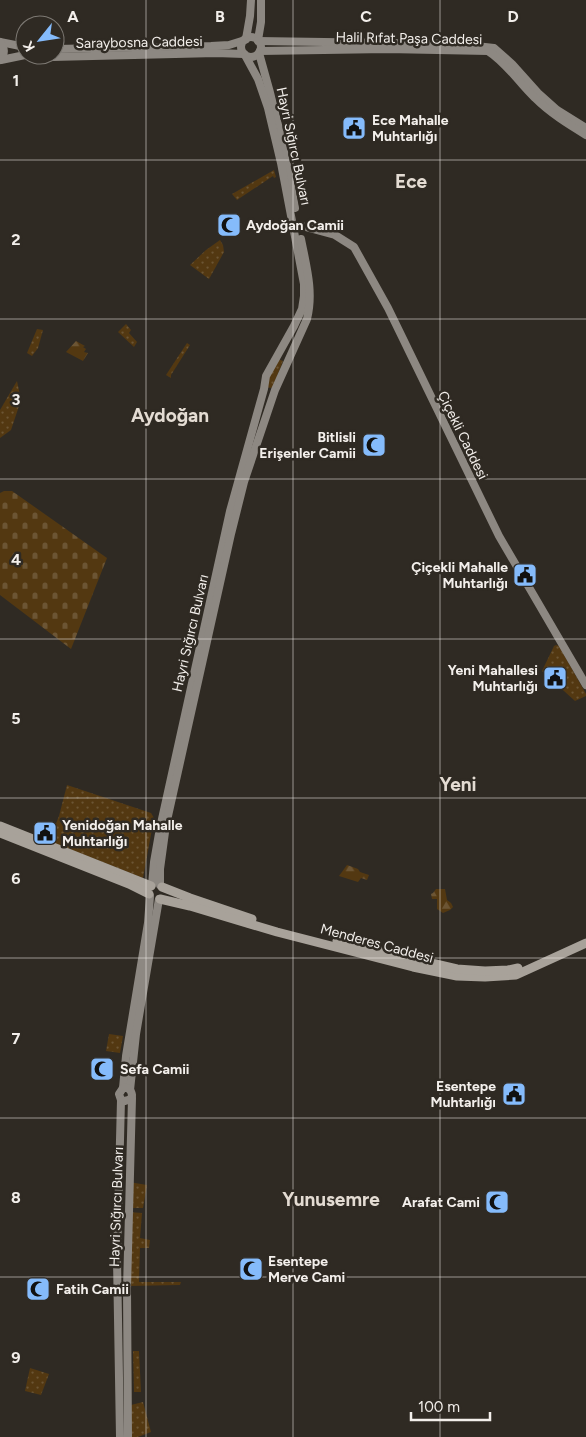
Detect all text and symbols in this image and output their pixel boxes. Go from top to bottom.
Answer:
text: A [67,7,79,26]
text: B [215,7,225,26]
text: C [360,7,372,26]
text: D [507,7,519,26]
north arrow [15,15,65,65]
street label: Halil Rıfat Paşa Caddesi [335,29,483,48]
street label: Saraybosna Caddesi [75,33,203,52]
text: K [19,37,39,55]
text: 1 [13,71,19,90]
street label: Hayri Sığırcı Bulvarı [273,85,314,207]
place label: Ece Mahalle Muhtarlığı [372,112,449,145]
public building icon: Ece Mahalle Muhtarlığı [341,115,367,141]
district label: Ece [395,170,428,193]
mosque icon: Aydoğan Camii [216,212,242,238]
place label: Aydoğan Camii [246,217,344,234]
text: 2 [11,230,21,249]
street label: Çiçekli Caddesi [434,388,491,482]
text: 3 [12,390,21,409]
district label: Aydoğan [131,404,209,427]
place label: Bitlisli Erişenler Camii [259,429,356,462]
mosque icon: Bitlisli Erişenler Camii [361,432,387,458]
text: 4 [11,550,21,569]
place label: Çiçekli Mahalle Muhtarlığı [411,559,508,592]
public building icon: Çiçekli Mahalle Muhtarlığı [512,562,538,588]
street label: Hayri Sığırcı Bulvarı [169,573,212,694]
place label: Yeni Mahallesi Muhtarlığı [448,662,538,695]
public building icon: Yeni Mahallesi Muhtarlığı [542,665,568,691]
text: 5 [11,709,21,728]
district label: Yeni [440,773,476,796]
place label: Yenidoğan Mahalle Muhtarlığı [62,817,183,850]
public building icon: Yenidoğan Mahalle Muhtarlığı [32,820,58,846]
text: 6 [11,869,21,888]
street label: Menderes Caddesi [318,920,435,967]
text: 7 [12,1029,21,1048]
mosque icon: Sefa Camii [89,1056,115,1082]
place label: Sefa Camii [120,1061,190,1078]
place label: Esentepe Muhtarlığı [431,1078,496,1111]
public building icon: Esentepe Muhtarlığı [501,1081,527,1107]
street label: Hayri Sığırcı Bulvarı [106,1147,127,1267]
text: 8 [11,1188,21,1207]
district label: Yunusemre [282,1188,380,1211]
mosque icon: Arafat Cami [484,1189,510,1215]
place label: Arafat Cami [402,1194,480,1211]
place label: Esentepe Merve Cami [268,1253,345,1286]
mosque icon: Esentepe Merve Cami [238,1256,264,1282]
mosque icon: Fatih Camii [25,1276,51,1302]
place label: Fatih Camii [56,1281,129,1298]
text: 9 [11,1348,21,1367]
scale bar [411,1390,490,1422]
text: 100 m [418,1398,460,1416]

